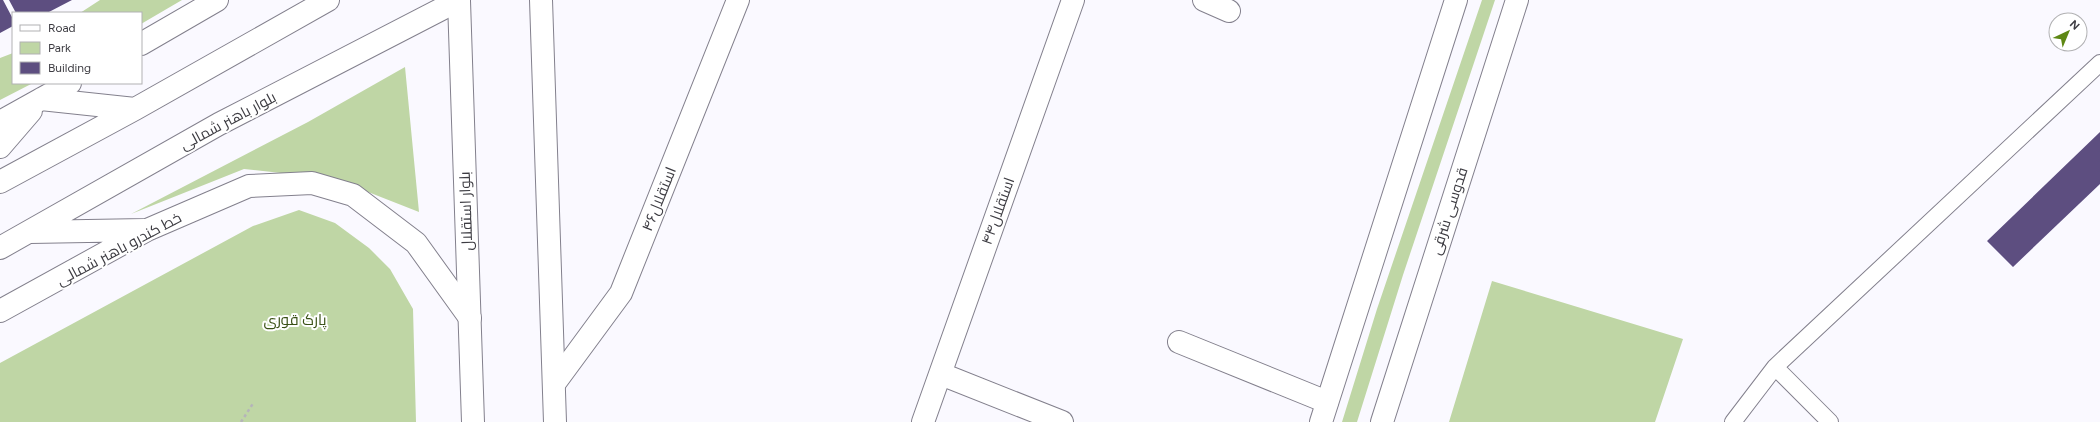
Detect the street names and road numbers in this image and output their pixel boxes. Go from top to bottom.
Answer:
street label: بلوار باهنر شمالی [177,88,280,155]
street label: استقلال۴۶ [638,164,680,234]
street label: قدوسی شرقی [1426,165,1473,257]
street label: بلوار استقلال [456,171,476,251]
street label: استقلال۴۴ [977,175,1019,247]
street label: خط کندرو باهنر شمالی [53,208,185,290]

